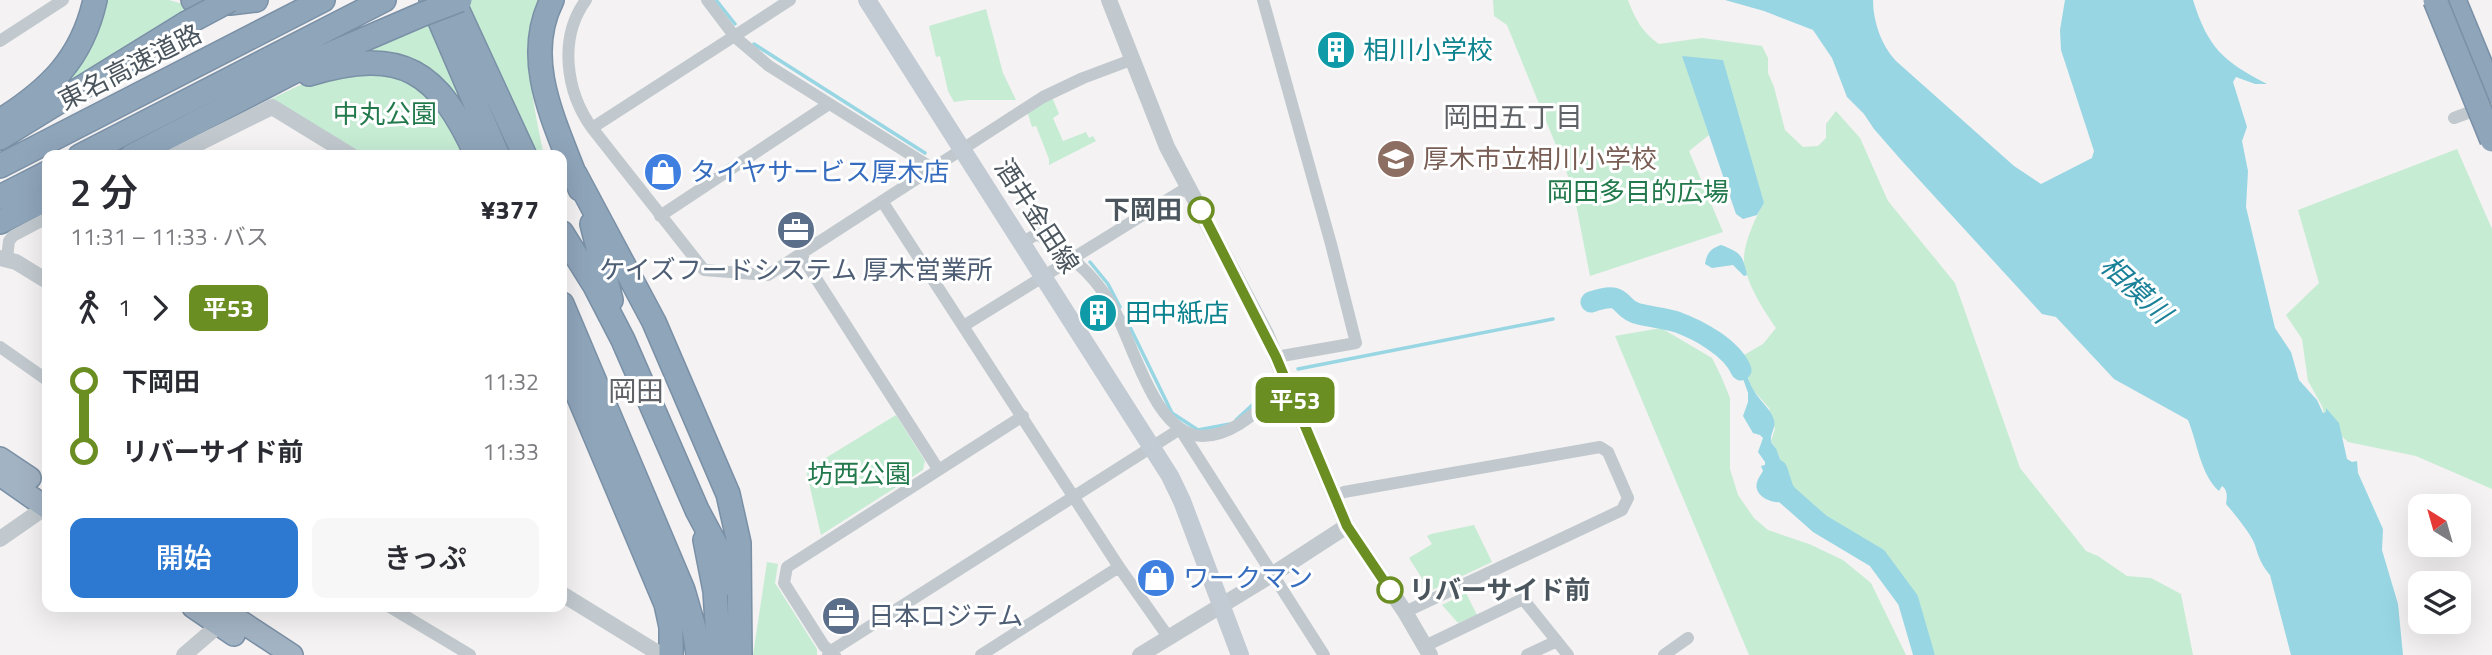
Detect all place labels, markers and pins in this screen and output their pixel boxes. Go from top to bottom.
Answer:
building icon: 相川小学校 [1315,29,1357,71]
place label: 相川小学校 [1363,30,1493,69]
school or university icon: 厚木市立相川小学校 [1375,138,1417,180]
place label: 厚木市立相川小学校 [1423,139,1657,178]
shop icon: タイヤサービス厚木店 [642,151,684,193]
place label: タイヤサービス厚木店 [690,152,949,191]
place label: 下岡田 [1104,190,1182,229]
marker: 下岡田 [1188,197,1214,223]
office icon: ケイズフードシステム 厚木営業所 [775,209,817,251]
place label: ケイズフードシステム 厚木営業所 [599,250,993,289]
building icon: 田中紙店 [1077,292,1119,334]
place label: 田中紙店 [1125,293,1229,332]
shop icon: ワークマン [1135,557,1177,599]
place label: ワークマン [1183,558,1313,597]
place label: リバーサイド前 [1409,570,1590,609]
marker: リバーサイド前 [1377,577,1403,603]
office icon: 日本ロジテム [820,595,862,637]
place label: 日本ロジテム [868,596,1023,635]

